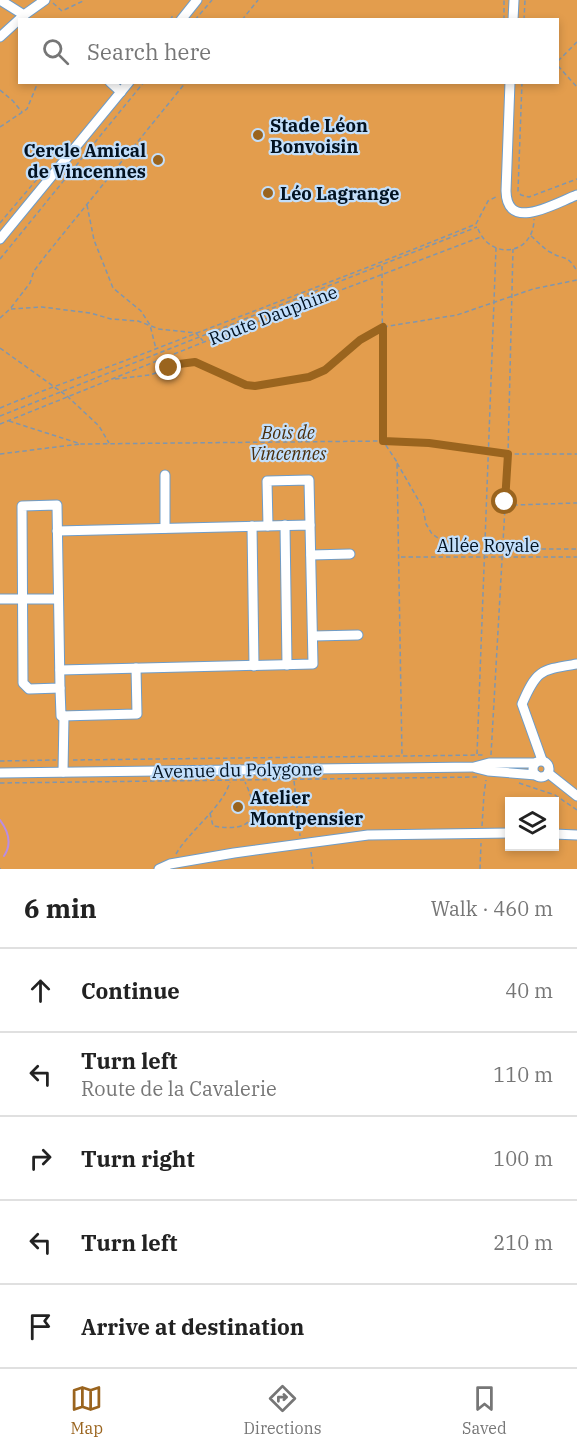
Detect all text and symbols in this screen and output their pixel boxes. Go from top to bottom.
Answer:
search box [18,18,559,84]
icon: search [39,35,72,68]
text: Search here [87,37,211,66]
place label: Stade Léon Bonvoisin [270,114,368,158]
marker: Stade Léon Bonvoisin [251,128,265,142]
place label: Cercle Amical de Vincennes [23,139,146,183]
marker: Cercle Amical de Vincennes [151,153,165,167]
place label: Léo Lagrange [280,182,399,205]
marker: Léo Lagrange [261,186,275,200]
street label: Route Dauphine [205,280,341,350]
route end [155,354,181,380]
park label: Bois de Vincennes [250,421,327,465]
route start [491,488,517,514]
street label: Allée Royale [437,534,539,557]
street label: Avenue du Polygone [152,757,322,783]
place label: Atelier Montpensier [250,786,363,830]
map controls [505,797,559,851]
button: layers [505,797,559,851]
marker: Atelier Montpensier [231,800,245,814]
text: 6 min [24,891,97,925]
text: Walk · 460 m [431,895,553,922]
icon: ahead [24,974,57,1007]
text: Continue [81,976,180,1005]
text: 40 m [505,977,553,1004]
text: Turn left [81,1046,177,1075]
icon: left [24,1058,57,1091]
text: 110 m [493,1061,553,1088]
text: Route de la Cavalerie [81,1075,277,1102]
icon: right [24,1142,57,1175]
text: Turn right [81,1144,195,1173]
text: 100 m [493,1145,553,1172]
icon: left [24,1226,57,1259]
text: Turn left [81,1228,177,1257]
text: 210 m [493,1229,553,1256]
icon: arrive [24,1310,57,1343]
text: Arrive at destination [81,1312,304,1341]
tab: Map [70,1382,103,1438]
tab: Directions [244,1382,322,1438]
tab: Saved [462,1382,507,1438]

